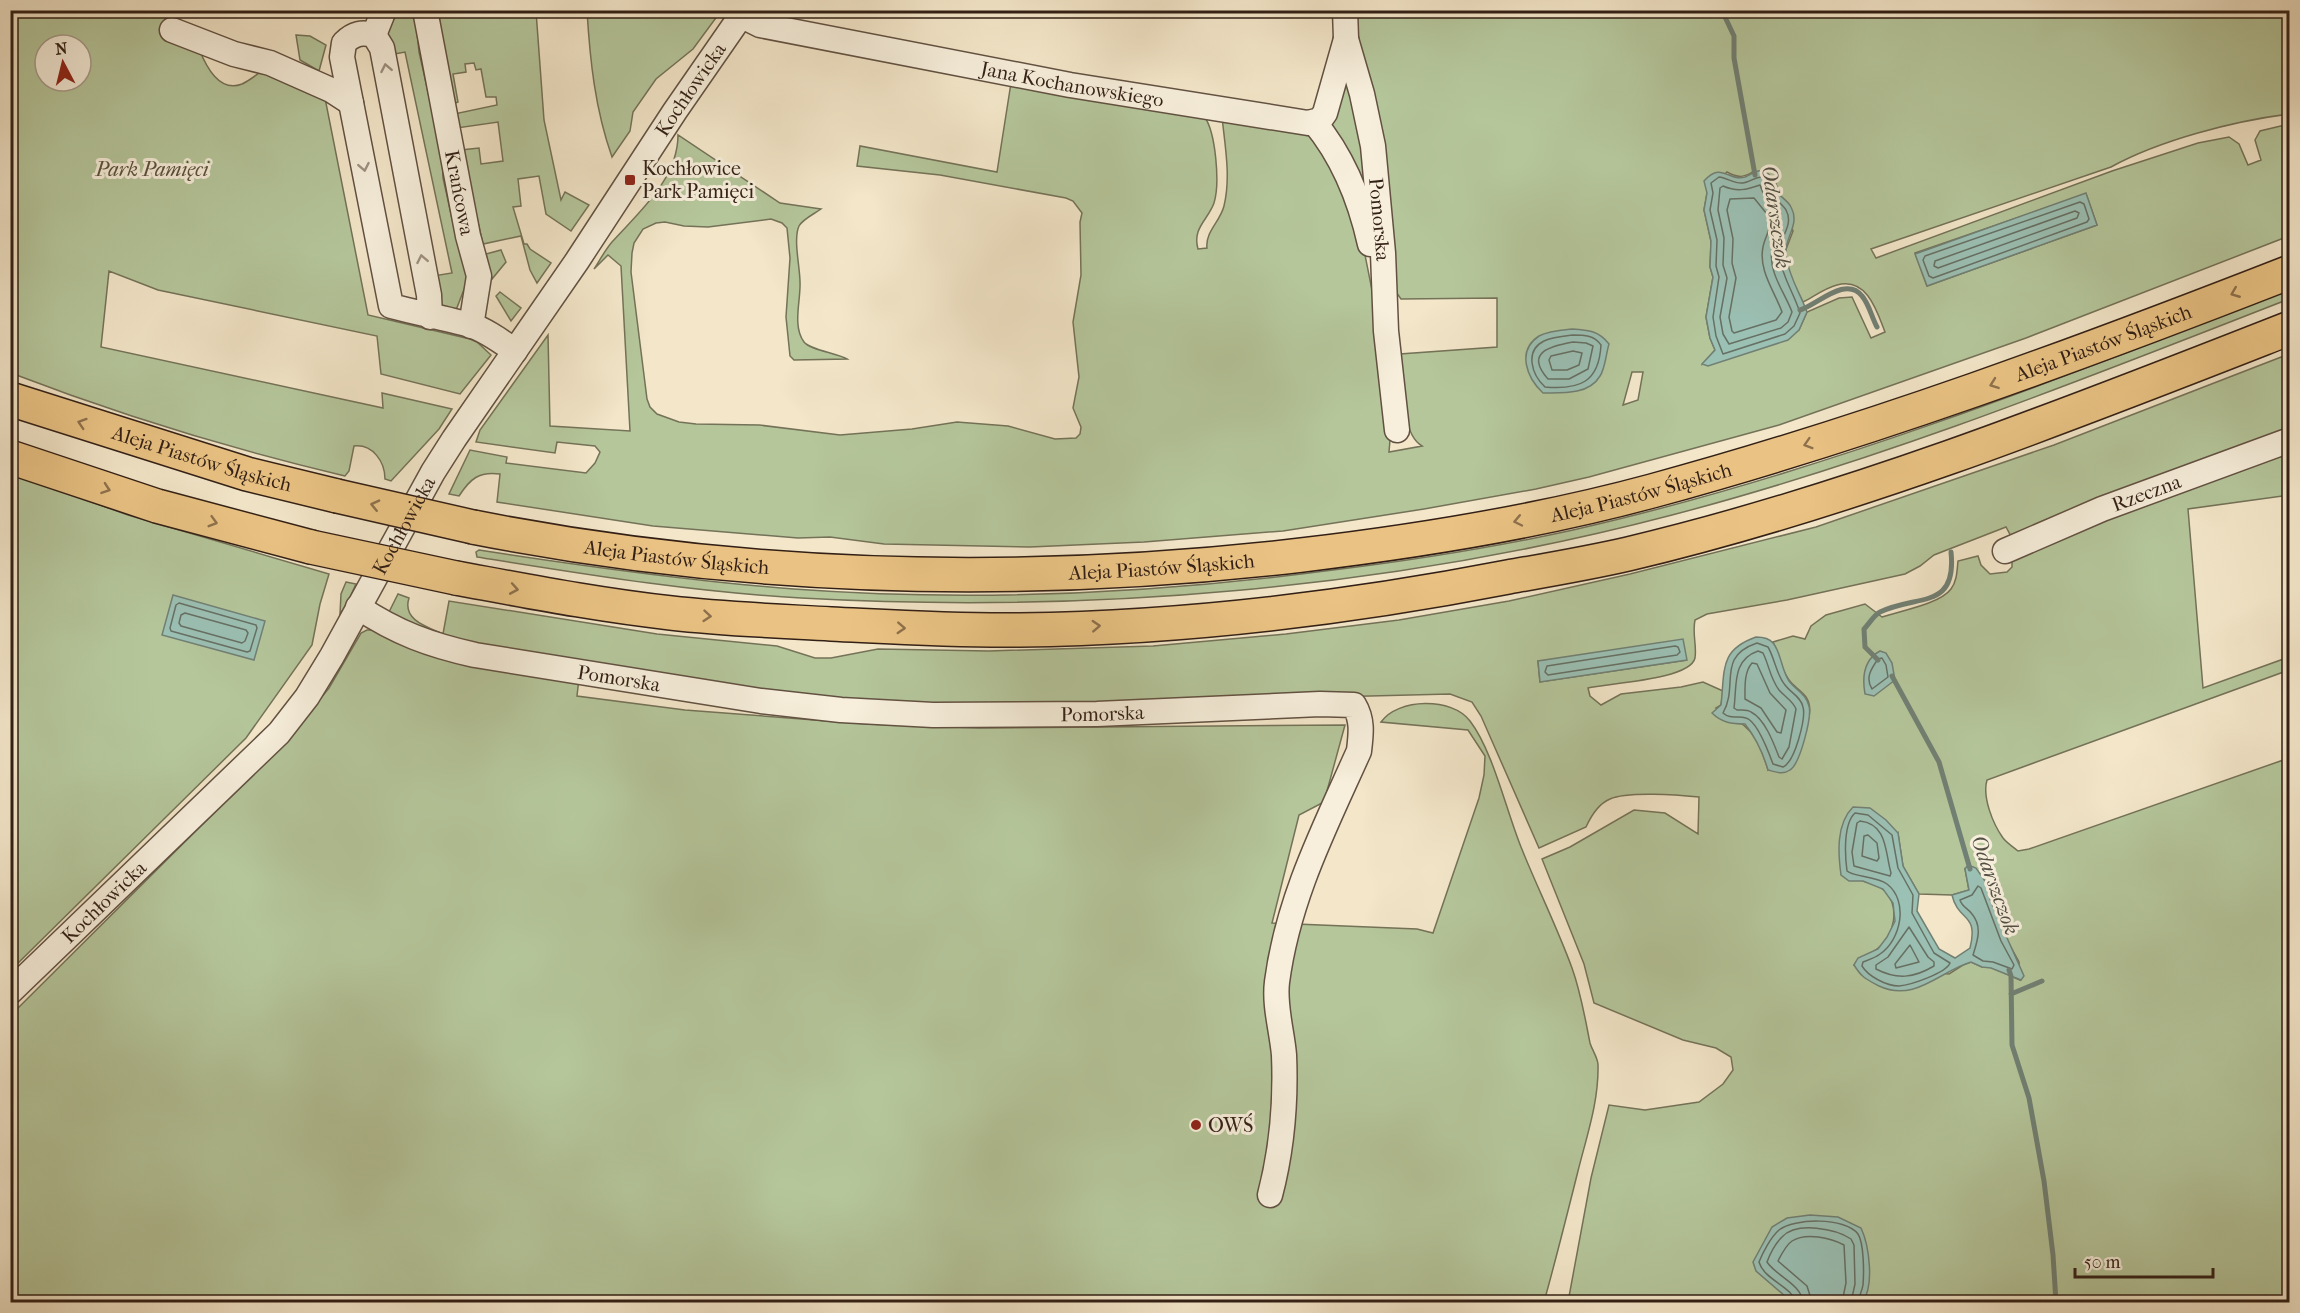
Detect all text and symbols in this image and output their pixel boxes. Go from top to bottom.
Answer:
north arrow [33,33,93,93]
text: N [54,38,69,59]
street label: Kochłowicka [651,38,731,141]
street label: Jana Kochanowskiego [977,57,1165,112]
one-way arrow [380,63,393,73]
street label: Krańcowa [440,148,479,238]
place label: Kochłowice Park Pamięci [642,157,754,203]
park label: Park Pamięci [94,158,210,181]
one-way arrow [357,161,370,171]
water label: Odarszczok [1757,164,1795,270]
marker: Kochłowice Park Pamięci [623,173,637,187]
street label: Pomorska [1364,177,1394,262]
one-way arrow [416,254,429,264]
one-way arrow [2230,286,2241,298]
street label: Aleja Piastów Śląskich [2011,300,2195,387]
one-way arrow [1989,376,1999,389]
one-way arrow [77,418,88,431]
street label: Aleja Piastów Śląskich [108,421,295,497]
one-way arrow [1803,437,1814,449]
street label: Aleja Piastów Śląskich [1548,458,1735,527]
street label: Rzeczna [2109,470,2185,516]
street label: Kochłowicka [368,472,441,579]
one-way arrow [100,482,111,495]
one-way arrow [370,499,380,512]
one-way arrow [1514,514,1524,527]
one-way arrow [207,515,218,527]
street label: Aleja Piastów Śląskich [581,535,771,579]
street label: Aleja Piastów Śląskich [1067,549,1257,585]
one-way arrow [509,582,518,594]
one-way arrow [702,609,711,622]
one-way arrow [1092,620,1101,633]
one-way arrow [897,621,906,634]
street label: Pomorska [576,661,663,697]
street label: Pomorska [1061,701,1145,726]
water label: Odarszczok [1966,832,2024,938]
street label: Kochłowicka [57,856,152,948]
place label: OWŚ [1208,1113,1253,1137]
marker: OWŚ [1189,1118,1203,1132]
scale bar [2075,1241,2213,1279]
text: 50 m [2084,1252,2121,1273]

